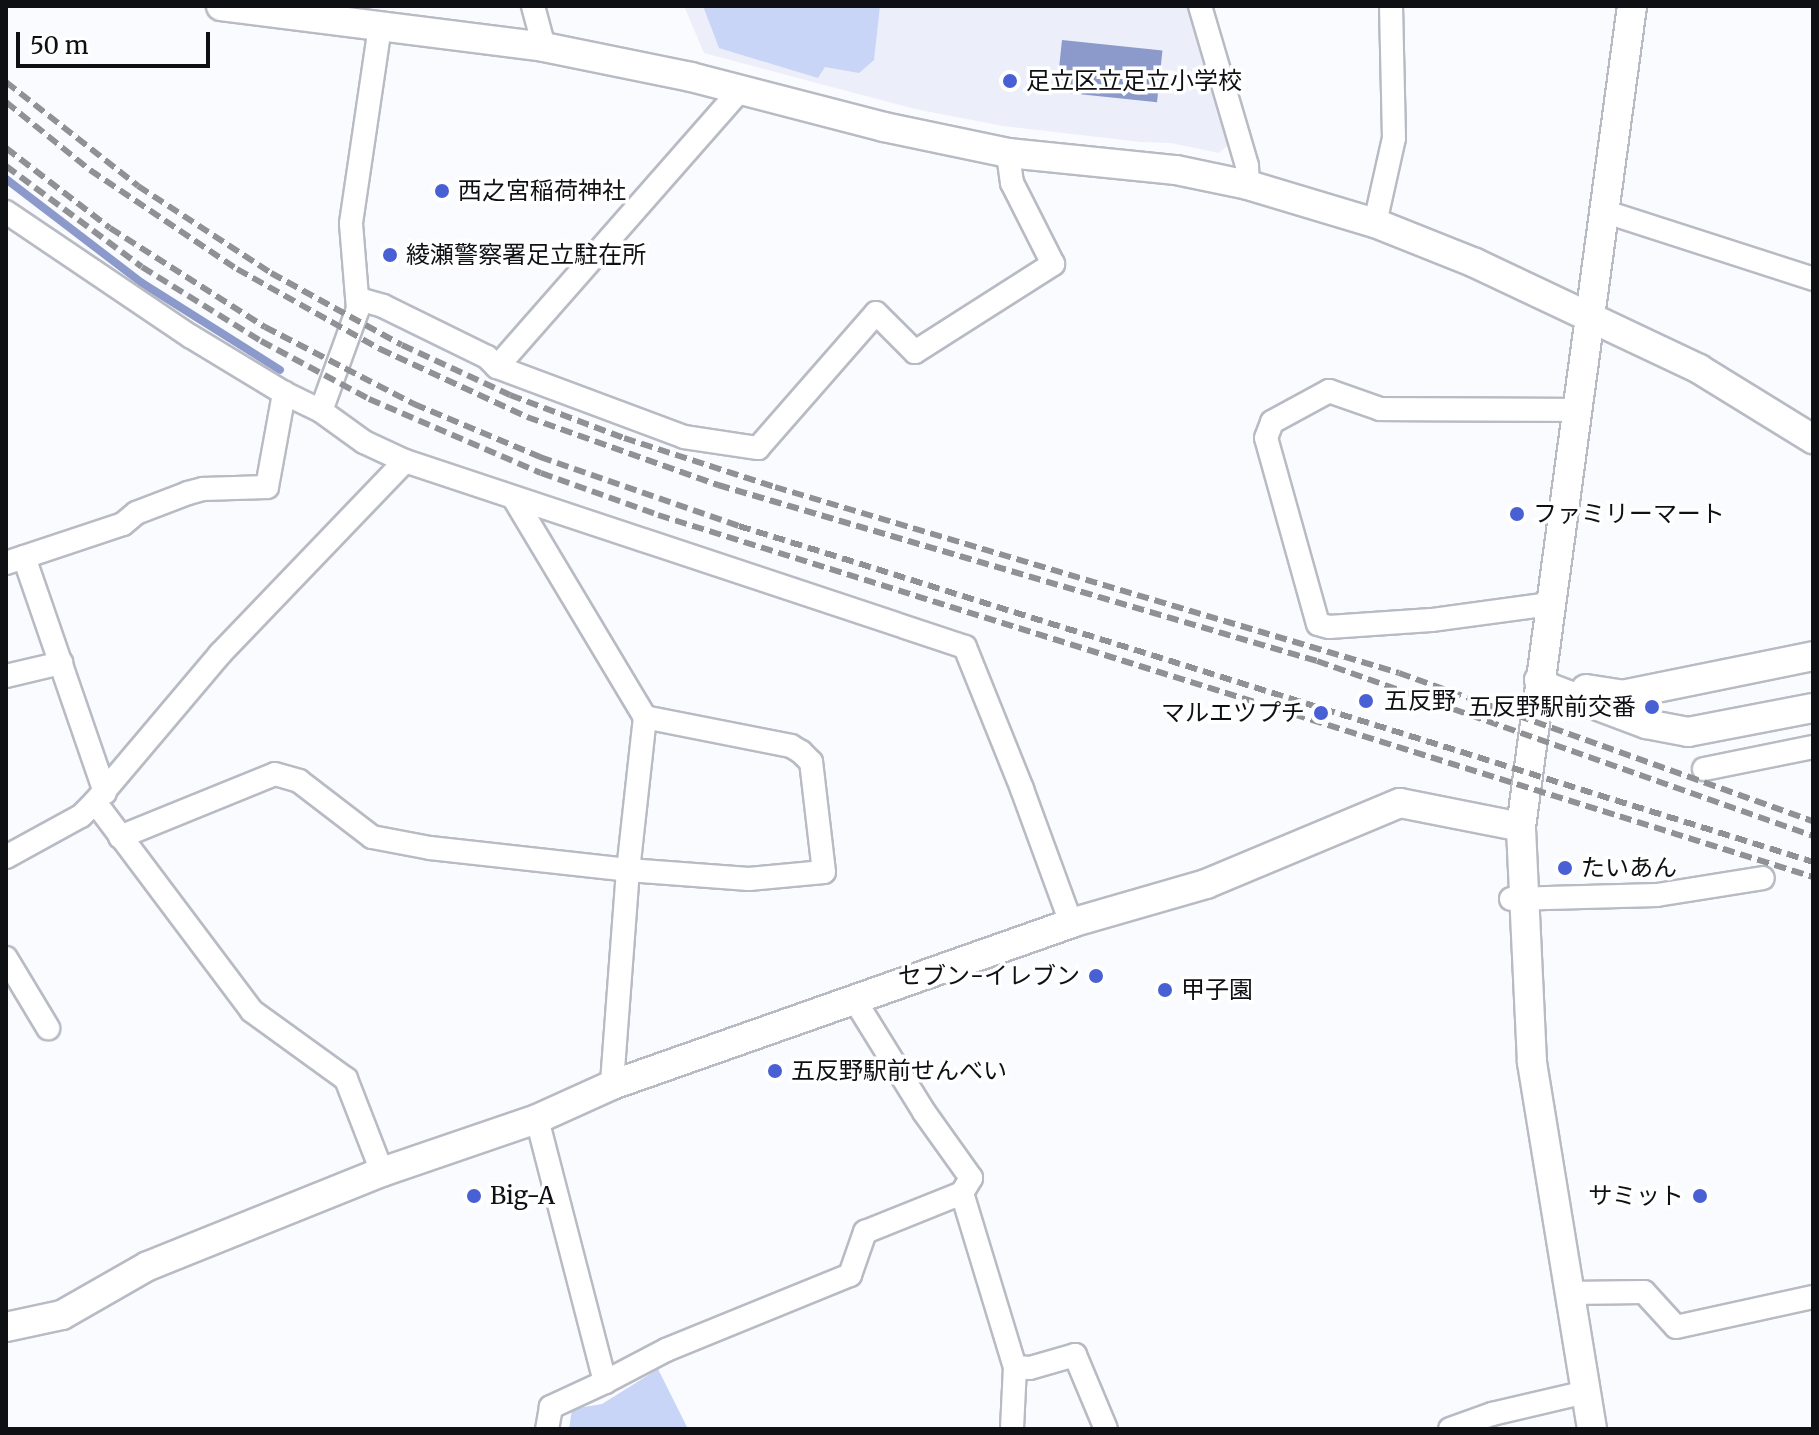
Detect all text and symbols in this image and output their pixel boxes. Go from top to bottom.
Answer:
scale bar [20,16,214,66]
text: 50 m [30,30,89,61]
place label: 足立区立足立小学校 [1026,67,1242,95]
marker: 足立区立足立小学校 [1001,72,1019,90]
place label: 西之宮稲荷神社 [458,177,626,205]
marker: 西之宮稲荷神社 [433,182,451,200]
place label: 綾瀬警察署足立駐在所 [406,241,646,269]
marker: 綾瀬警察署足立駐在所 [381,246,399,264]
place label: ファミリーマート [1533,500,1725,528]
marker: ファミリーマート [1508,505,1526,523]
place label: 五反野 [1384,687,1456,715]
marker: 五反野 [1355,690,1377,712]
place label: 五反野駅前交番 [1468,693,1636,721]
marker: 五反野駅前交番 [1643,698,1661,716]
place label: マルエツプチ [1161,699,1305,727]
marker: マルエツプチ [1312,704,1330,722]
place label: たいあん [1581,854,1677,882]
marker: たいあん [1556,859,1574,877]
place label: セブン-イレブン [898,962,1080,990]
marker: セブン-イレブン [1087,967,1105,985]
place label: 甲子園 [1181,976,1253,1004]
marker: 甲子園 [1156,981,1174,999]
place label: 五反野駅前せんべい [791,1057,1007,1085]
marker: 五反野駅前せんべい [766,1062,784,1080]
place label: Big-A [490,1182,555,1210]
place label: サミット [1588,1182,1684,1210]
marker: Big-A [465,1187,483,1205]
marker: サミット [1691,1187,1709,1205]

